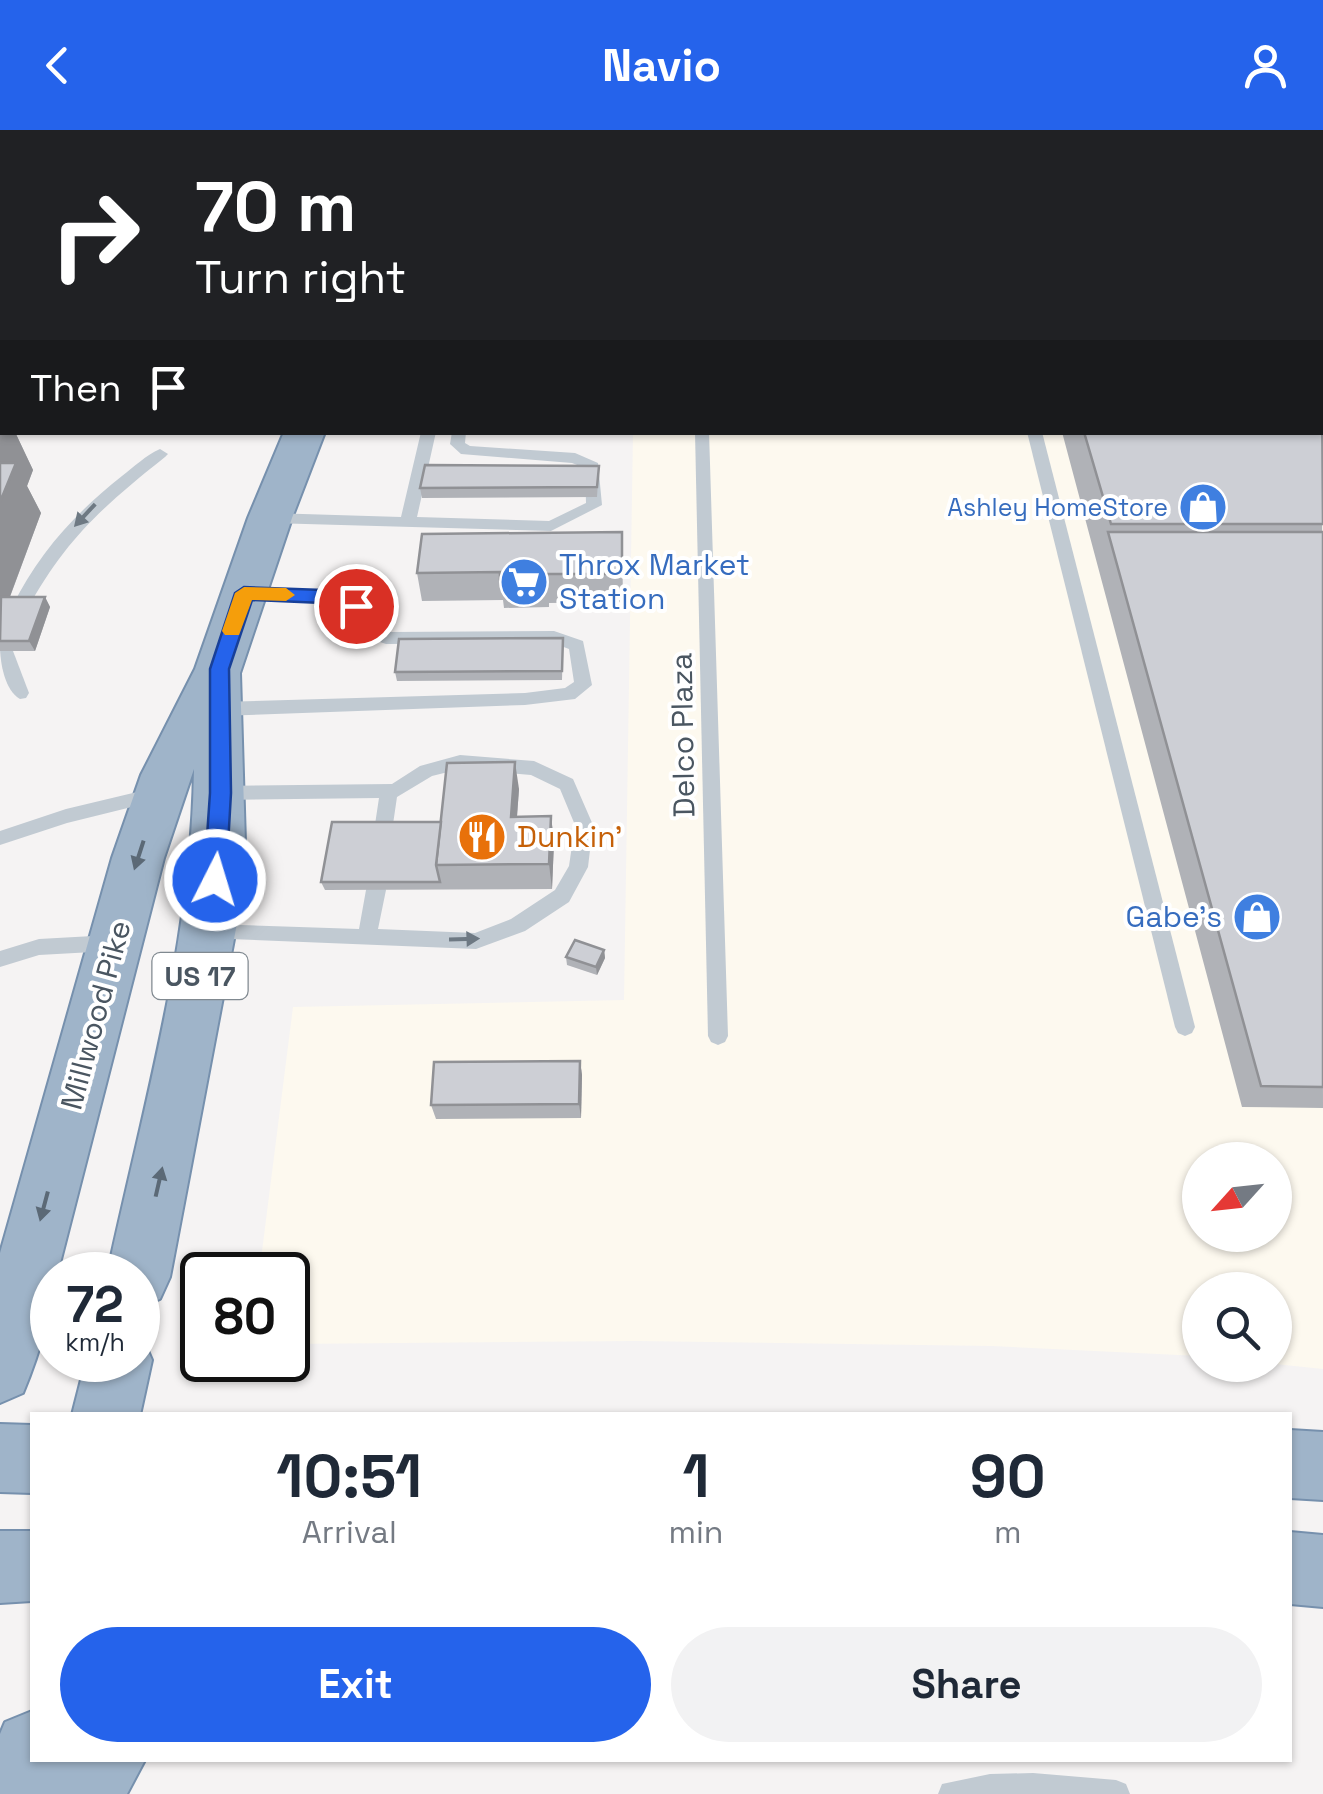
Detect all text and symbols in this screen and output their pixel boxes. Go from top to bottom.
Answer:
text: Navio [602,37,721,94]
icon: back [30,38,85,93]
icon: person [1238,38,1293,93]
text: 70 m [195,162,356,251]
icon: right [30,170,160,300]
text: Turn right [195,249,406,306]
icon: arrive [141,360,196,415]
text: Then [30,364,121,412]
shop icon: Ashley HomeStore [1177,481,1229,533]
place label: Ashley HomeStore [947,491,1168,523]
one-way arrow [74,503,97,527]
place label: Throx Market Station [559,545,750,618]
supermarket icon: Throx Market Station [498,556,550,608]
pin [314,564,399,649]
icon: arrive [329,579,384,634]
street label: Delco Plaza [662,652,703,818]
restaurant icon: Dunkin' [456,811,508,863]
place label: Dunkin' [517,817,622,856]
position arrow [163,828,267,932]
one-way arrow [131,840,146,870]
shop icon: Gabe's [1231,891,1283,943]
place label: Gabe's [1126,897,1222,936]
street label: Millwood Pike [52,916,140,1114]
one-way arrow [449,931,481,947]
road number: US 17 [152,953,248,999]
north arrow [1182,1142,1292,1252]
map controls [1182,1142,1292,1382]
one-way arrow [152,1166,167,1197]
one-way arrow [36,1191,52,1222]
speed limit sign: 80 [180,1252,310,1382]
button: search [1182,1272,1292,1382]
text: 72 [66,1273,124,1337]
text: km/h [65,1326,125,1358]
text: 10:51 [276,1438,422,1515]
text: 1 [682,1438,710,1515]
text: 90 [970,1438,1046,1515]
text: Arrival [302,1512,397,1552]
text: min [668,1512,723,1552]
text: m [994,1512,1022,1552]
button: Exit [60,1627,651,1742]
button: Share [671,1627,1262,1742]

